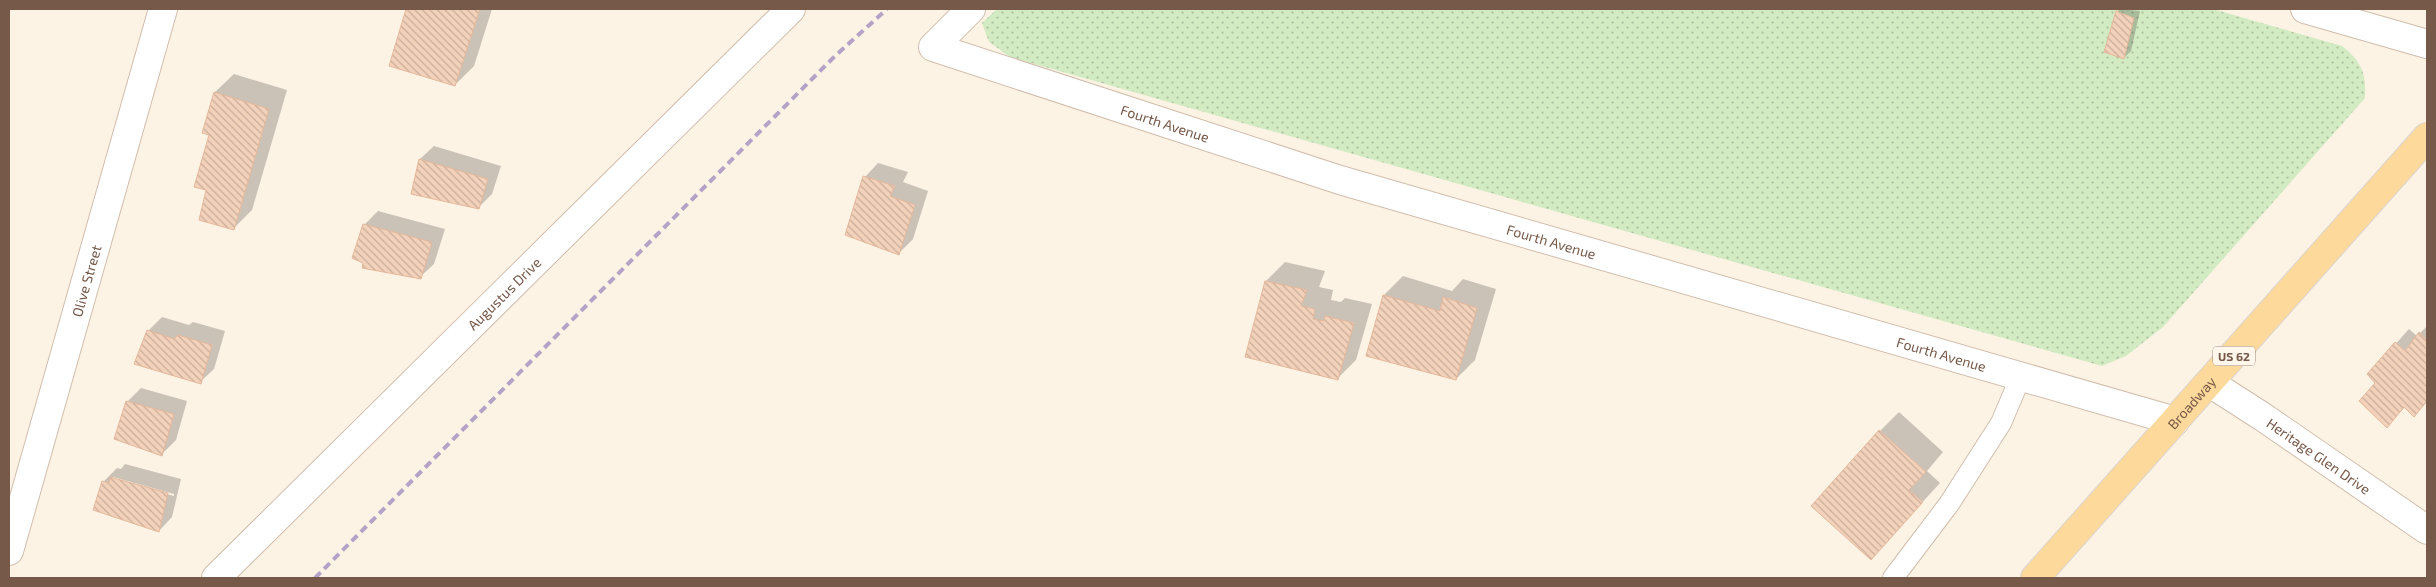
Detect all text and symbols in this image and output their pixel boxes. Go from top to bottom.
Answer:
street label: Fourth Avenue [1119,100,1212,145]
street label: Fourth Avenue [1505,220,1598,262]
street label: Olive Street [68,243,104,319]
street label: Augustus Drive [464,253,544,333]
street label: Fourth Avenue [1895,333,1988,375]
road number: US 62 [2213,346,2255,366]
street label: Broadway [2163,372,2219,432]
street label: Heritage Glen Drive [2264,414,2374,497]

